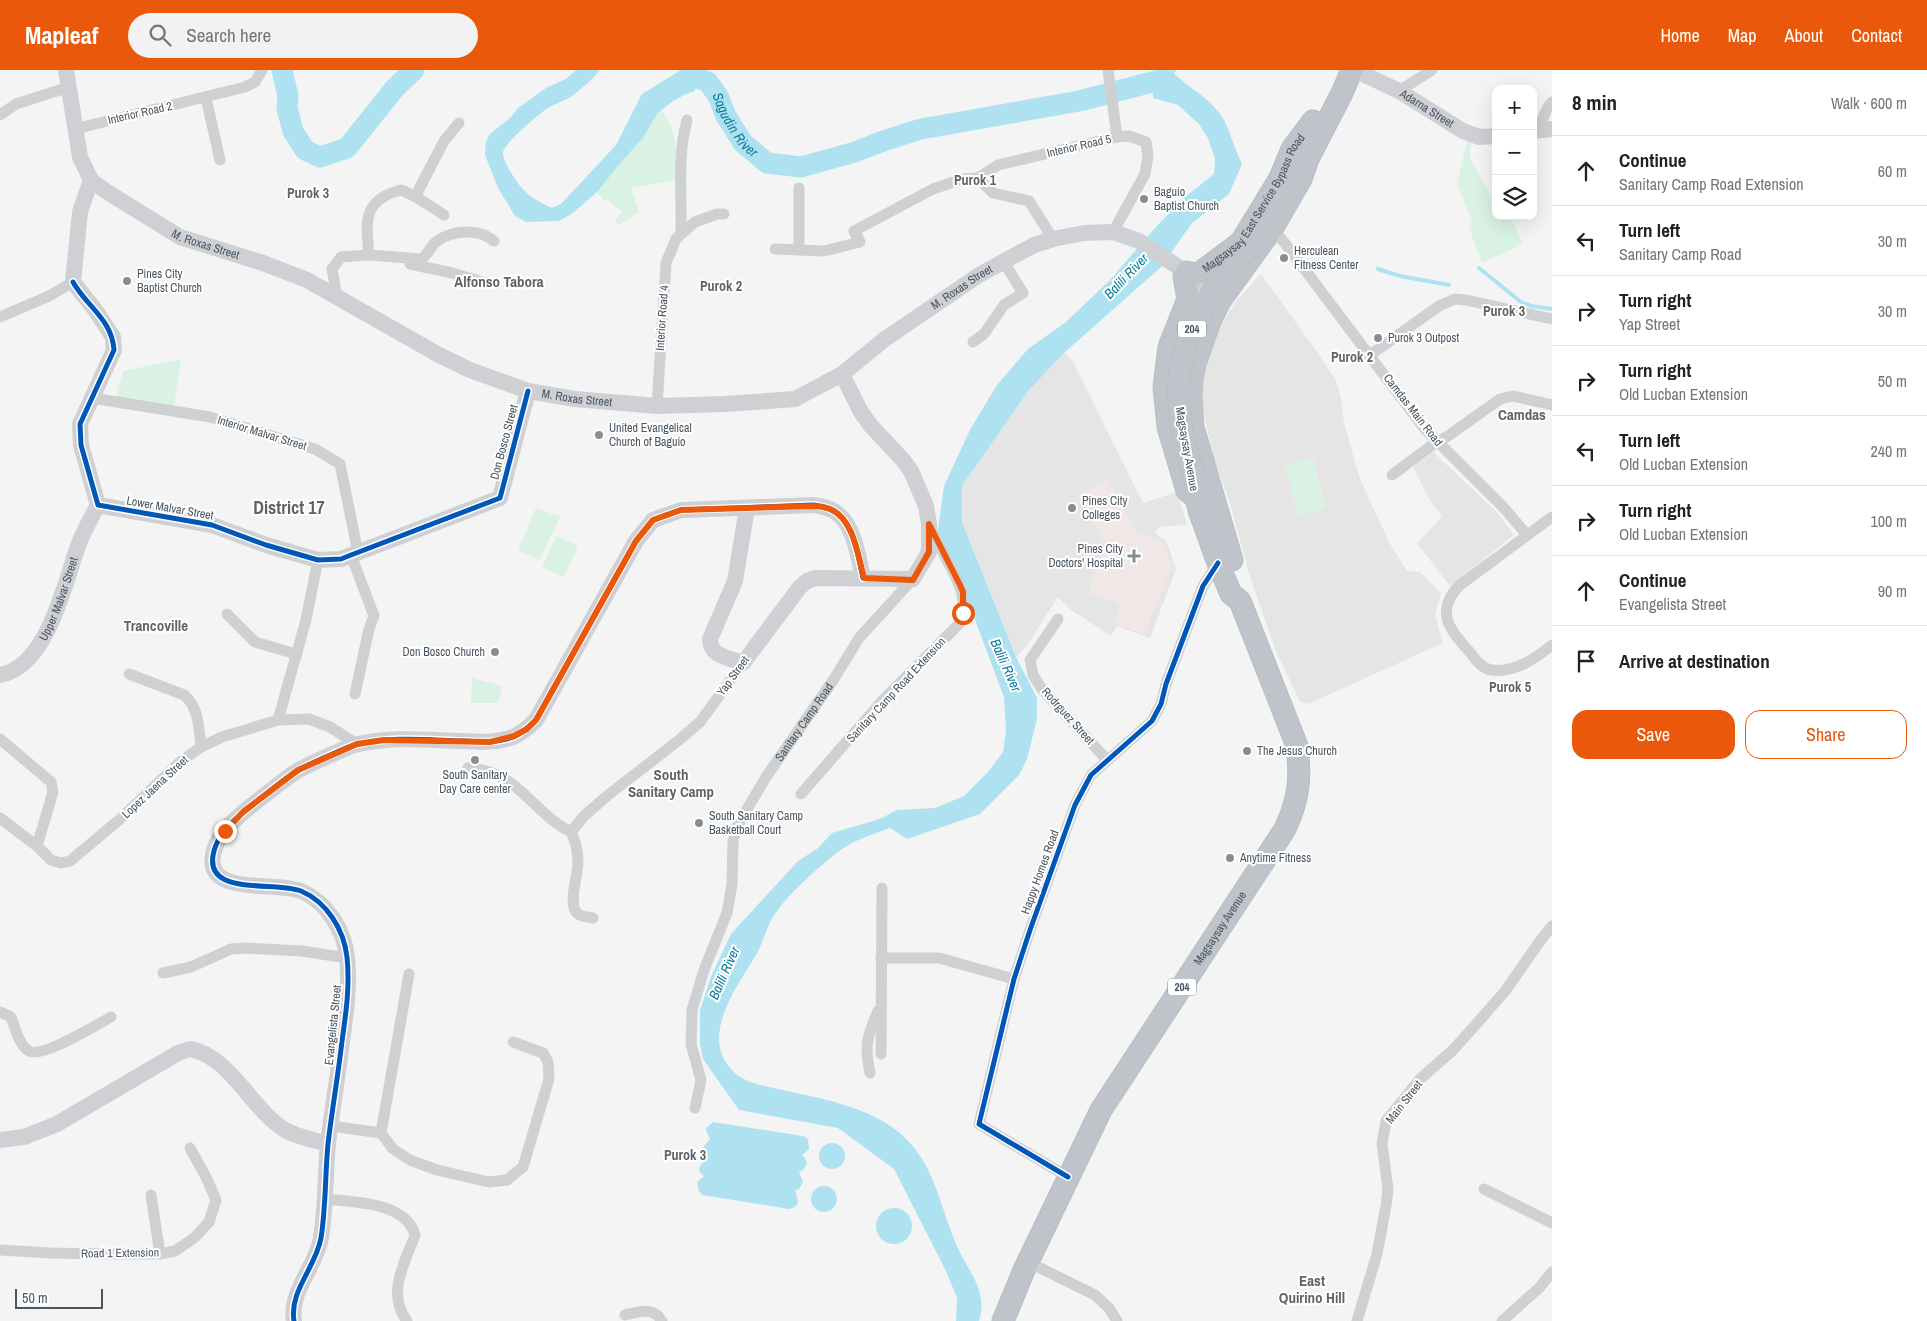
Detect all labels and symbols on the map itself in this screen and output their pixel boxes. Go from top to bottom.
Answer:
street label: Adarna Street [1396,85,1457,132]
water label: Sagudin River [709,90,763,162]
street label: Interior Road 2 [106,98,174,128]
street label: Interior Road 5 [1045,131,1113,161]
street label: Magsaysay East Service Bypass Road [1199,131,1309,276]
district label: Purok 1 [954,171,997,189]
district label: Purok 3 [287,184,329,202]
place label: Baguio Baptist Church [1154,184,1219,214]
marker: Baguio Baptist Church [1138,193,1150,205]
street label: M. Roxas Street [168,226,242,263]
place label: Herculean Fitness Center [1294,243,1359,273]
water label: Balili River [1100,249,1153,302]
marker: Herculean Fitness Center [1278,252,1290,264]
street label: M. Roxas Street [928,261,996,313]
place label: Pines City Baptist Church [137,266,202,296]
district label: Alfonso Tabora [454,271,544,292]
marker: Pines City Baptist Church [121,275,133,287]
district label: Purok 2 [700,277,742,295]
street label: Interior Road 4 [652,284,672,351]
district label: Purok 3 [1483,302,1525,320]
road number: 204 [1178,320,1206,338]
place label: Purok 3 Outpost [1388,330,1459,346]
marker: Purok 3 Outpost [1372,332,1384,344]
district label: Purok 2 [1331,348,1373,366]
street label: Camdas Main Road [1380,371,1446,449]
street label: M. Roxas Street [541,385,613,410]
street label: Don Bosco Street [486,402,522,481]
district label: Camdas [1498,404,1546,425]
street label: Magsaysay Avenue [1172,406,1202,492]
street label: Interior Malvar Street [215,412,309,454]
place label: United Evangelical Church of Baguio [609,420,692,450]
marker: United Evangelical Church of Baguio [593,429,605,441]
street label: Lower Malvar Street [125,492,215,524]
place label: Pines City Colleges [1082,493,1127,523]
district label: District 17 [253,495,325,520]
marker: Pines City Colleges [1066,502,1078,514]
place label: Pines City Doctors' Hospital [1048,541,1123,571]
marker: Pines City Doctors' Hospital [1127,549,1141,563]
street label: Upper Malvar Street [35,555,82,644]
route start [952,602,975,625]
district label: Trancoville [124,615,188,636]
street label: Sanitary Camp Road Extension [843,634,949,746]
water label: Balili River [986,636,1026,695]
place label: Don Bosco Church [402,644,485,660]
marker: Don Bosco Church [489,646,501,658]
street label: Yap Street [713,653,753,699]
district label: Purok 5 [1489,678,1532,696]
street label: Sanitary Camp Road [771,680,837,764]
street label: Rodrguez Street [1038,684,1098,748]
place label: The Jesus Church [1257,743,1337,759]
marker: The Jesus Church [1241,745,1253,757]
street label: Lopez Jaena Street [118,752,192,822]
marker: South Sanitary Day Care center [469,754,481,766]
district label: South Sanitary Camp [628,764,714,802]
place label: South Sanitary Day Care center [439,767,512,797]
place label: South Sanitary Camp Basketball Court [709,808,803,838]
marker: South Sanitary Camp Basketball Court [693,817,705,829]
route end [214,820,237,843]
street label: Happy Homes Road [1017,828,1063,916]
place label: Anytime Fitness [1239,850,1311,866]
marker: Anytime Fitness [1224,852,1236,864]
street label: Magsaysay Avenue [1190,888,1250,968]
water label: Balili River [704,943,744,1002]
road number: 204 [1168,979,1196,996]
street label: Evangelista Street [321,984,345,1066]
street label: Main Street [1382,1077,1426,1127]
district label: Purok 3 [664,1146,706,1164]
street label: Road 1 Extension [81,1244,159,1262]
district label: East Quirino Hill [1279,1270,1345,1308]
scale bar [15,1286,102,1309]

